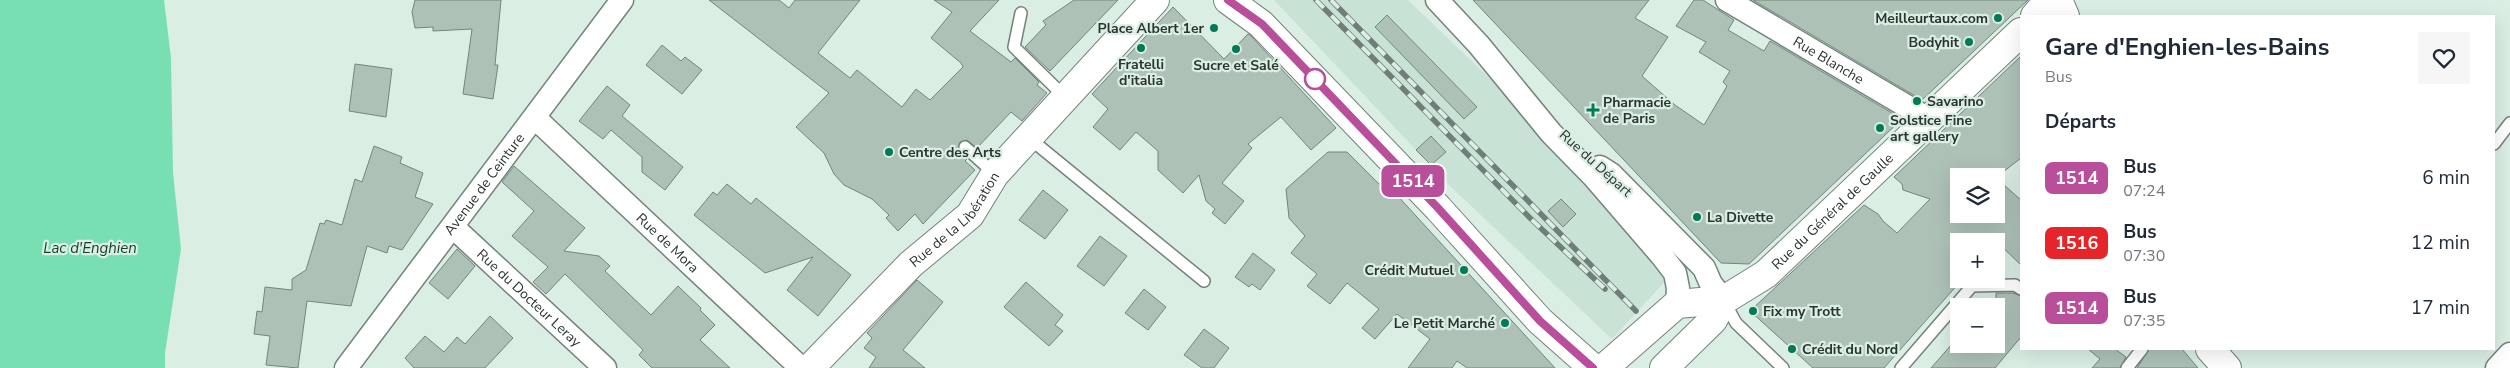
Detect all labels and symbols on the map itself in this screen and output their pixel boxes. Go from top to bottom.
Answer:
place label: Meilleurtaux.com [1875,9,1988,28]
marker: Meilleurtaux.com [1992,12,2004,24]
place label: Place Albert 1er [1098,19,1204,38]
marker: Place Albert 1er [1208,22,1220,34]
street label: Rue Blanche [1789,32,1867,89]
place label: Bodyhit [1908,33,1960,52]
marker: Bodyhit [1963,36,1975,48]
marker: Fratelli d'italia [1135,42,1147,54]
marker: Sucre et Salé [1230,43,1242,55]
place label: Fratelli d'italia [1118,55,1164,90]
place label: Sucre et Salé [1193,56,1279,75]
unlabelled marker [1304,68,1326,90]
place label: Savarino [1927,92,1984,111]
place label: Pharmacie de Paris [1603,93,1672,128]
marker: Savarino [1911,95,1923,107]
marker: Pharmacie de Paris [1587,104,1599,116]
place label: Solstice Fine art gallery [1890,111,1972,146]
marker: Solstice Fine art gallery [1874,122,1886,134]
street label: Rue du Départ [1555,126,1636,201]
street label: Avenue de Ceinture [440,129,529,239]
place label: Centre des Arts [899,143,1001,162]
marker: Centre des Arts [883,146,895,158]
street label: Rue du Général de Gaulle [1768,149,1898,274]
line badge: 1514 [1378,165,1448,197]
street label: Rue de la Libération [905,168,1004,272]
place label: La Divette [1707,208,1774,227]
street label: Rue de Mora [632,209,703,277]
marker: La Divette [1691,211,1703,223]
water label: Lac d'Enghien [43,238,137,258]
street label: Rue du Docteur Leray [473,245,586,352]
place label: Crédit Mutuel [1365,261,1455,280]
marker: Crédit Mutuel [1458,264,1470,276]
place label: Fix my Trott [1763,302,1841,321]
marker: Fix my Trott [1747,305,1759,317]
place label: Le Petit Marché [1394,314,1495,333]
marker: Le Petit Marché [1499,317,1511,329]
place label: Crédit du Nord [1802,340,1898,359]
marker: Crédit du Nord [1786,343,1798,355]

